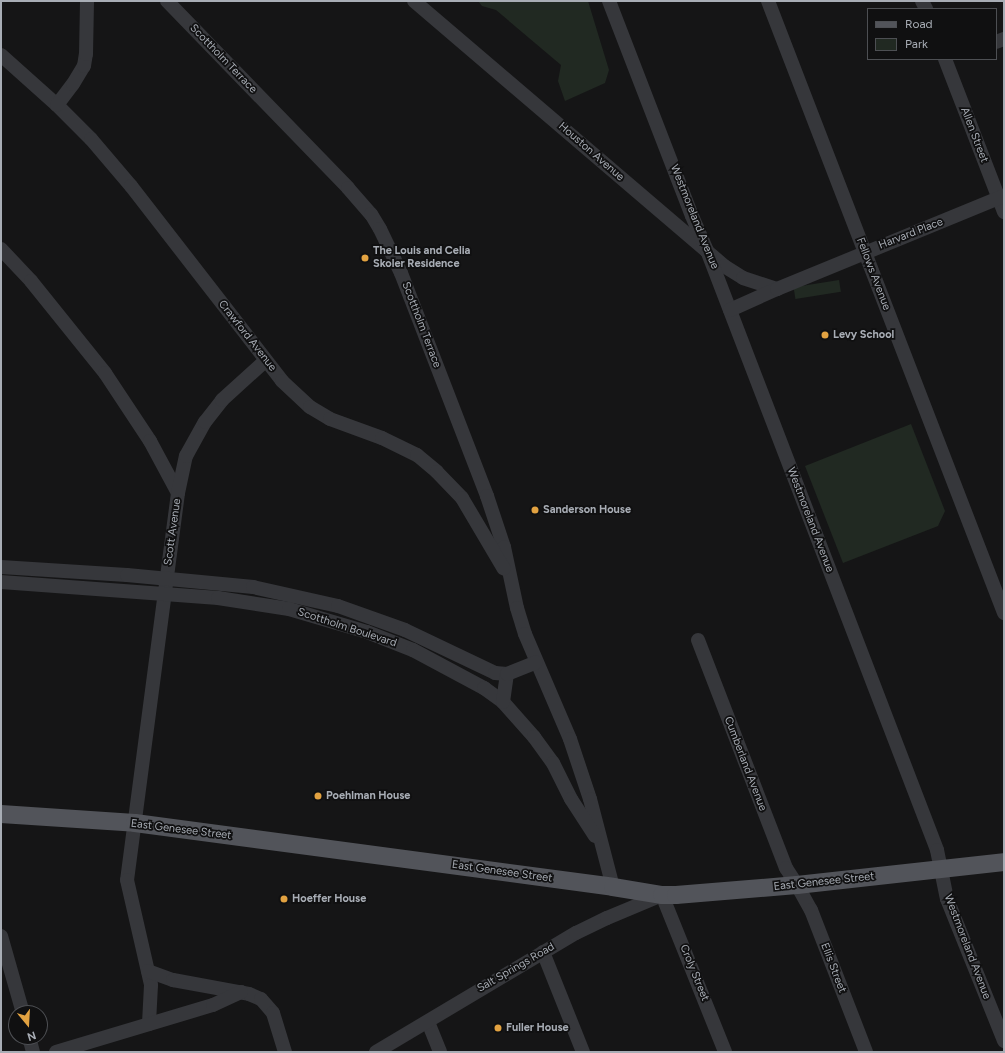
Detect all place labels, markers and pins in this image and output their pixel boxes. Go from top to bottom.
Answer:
place label: The Louis and Celia Skoler Residence [373,245,470,271]
marker: The Louis and Celia Skoler Residence [360,253,370,263]
place label: Levy School [833,328,894,342]
marker: Levy School [820,330,830,340]
place label: Sanderson House [543,503,631,517]
marker: Sanderson House [530,505,540,515]
place label: Poehlman House [326,789,410,803]
marker: Poehlman House [313,791,323,801]
place label: Hoeffer House [292,892,366,906]
marker: Hoeffer House [279,894,289,904]
place label: Fuller House [506,1021,569,1035]
marker: Fuller House [493,1023,503,1033]

